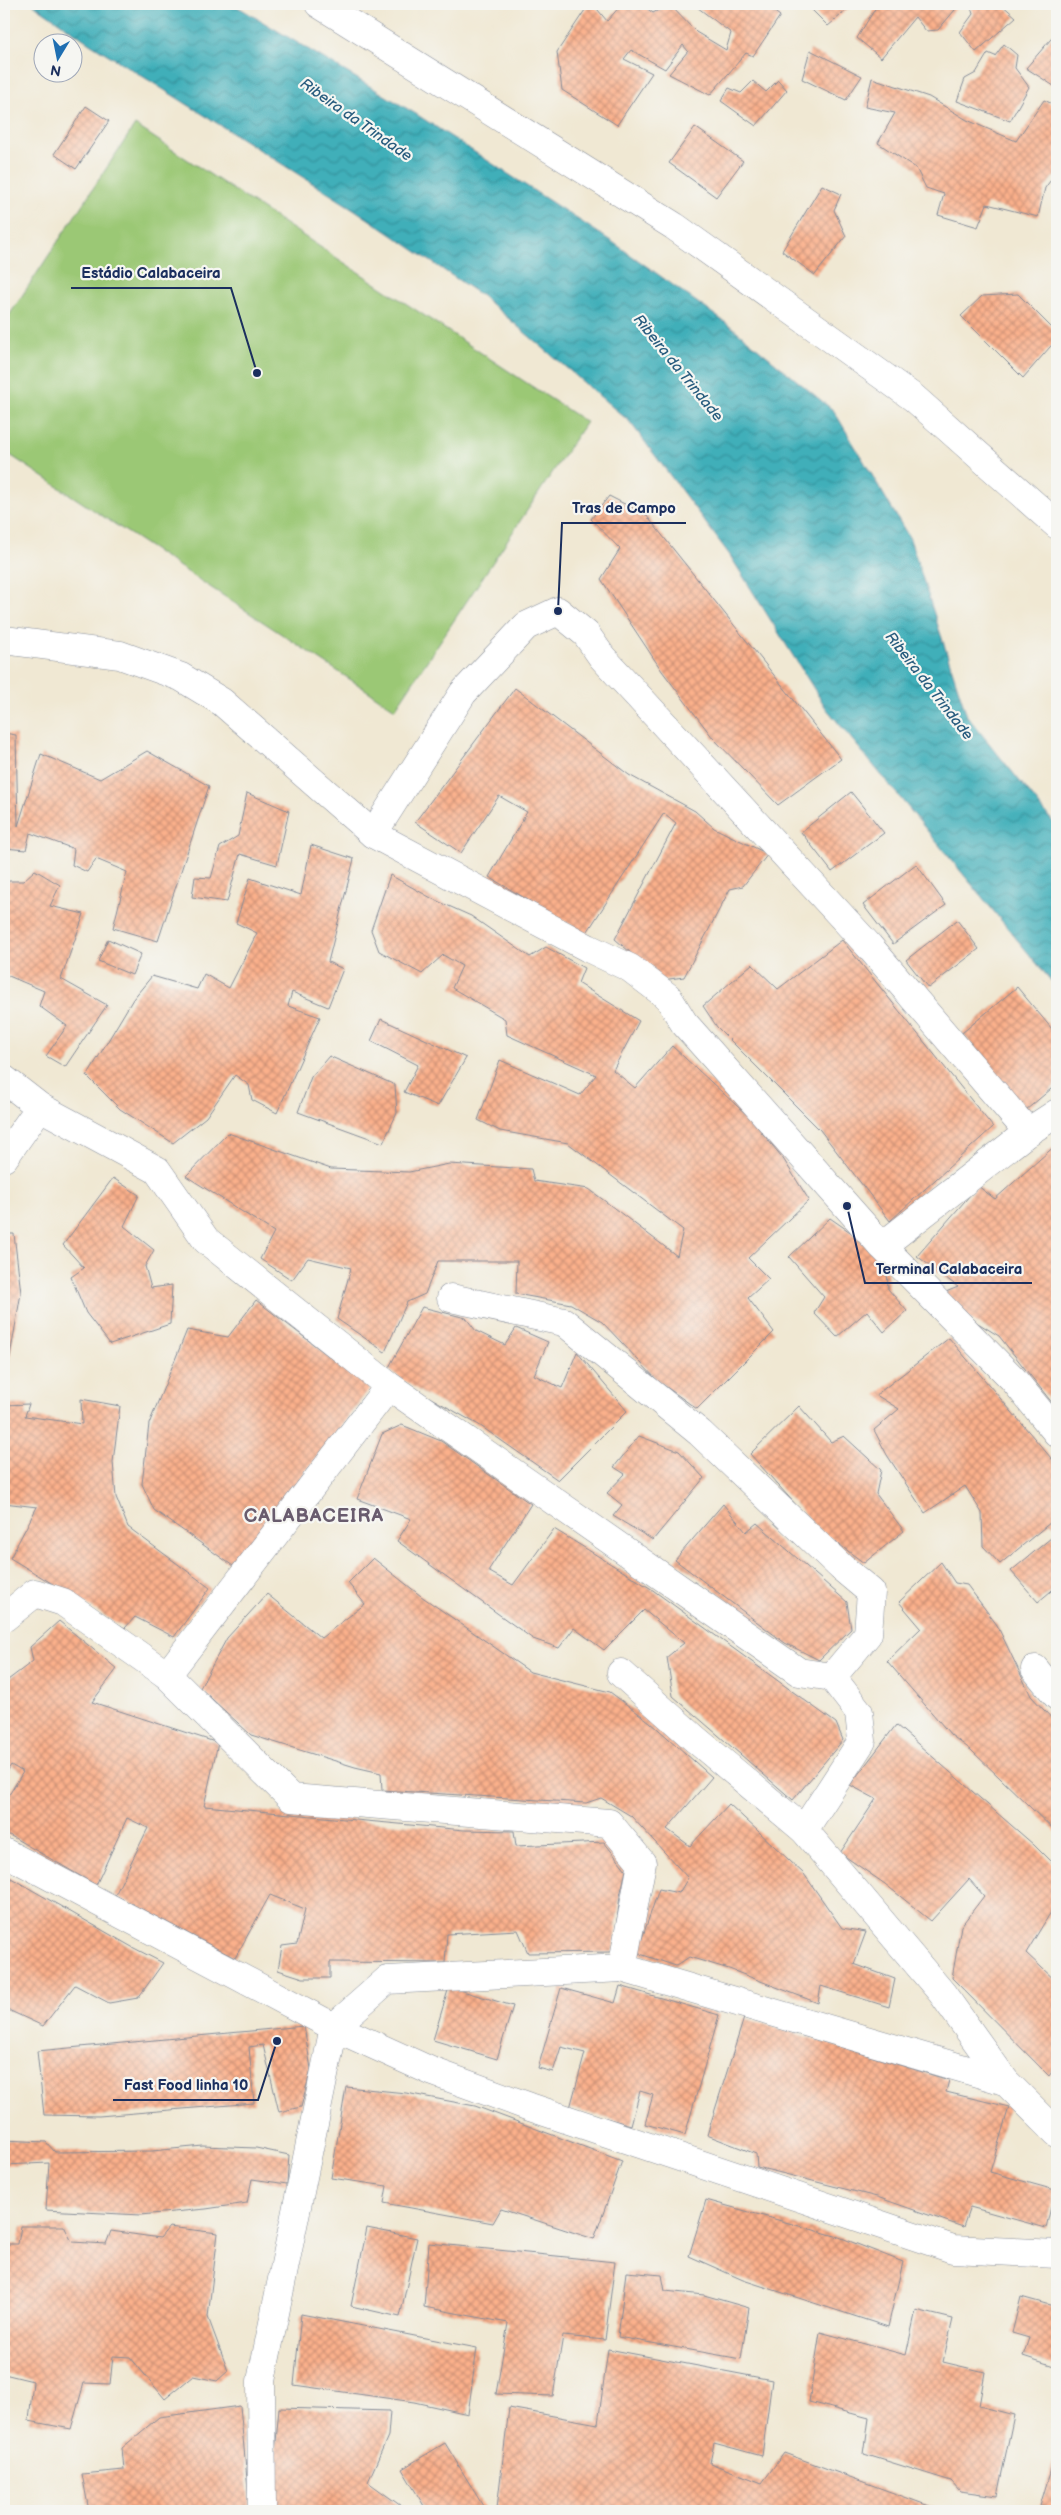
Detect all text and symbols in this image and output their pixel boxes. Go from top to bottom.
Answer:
north arrow [32,32,82,82]
text: N [49,61,62,80]
water label: Ribeira da Trindade [296,74,416,166]
callout: Estádio Calabaceira [71,258,231,288]
text: Estádio Calabaceira [81,264,221,283]
water label: Ribeira da Trindade [629,311,727,426]
callout: Tras de Campo [562,493,686,523]
text: Tras de Campo [572,499,676,518]
water label: Ribeira da Trindade [881,628,977,744]
callout: Terminal Calabaceira [865,1253,1032,1283]
text: Terminal Calabaceira [876,1260,1022,1279]
district label: CALABACEIRA [244,1505,384,1528]
callout: Fast Food linha 10 [113,2070,258,2100]
text: Fast Food linha 10 [124,2076,248,2095]

